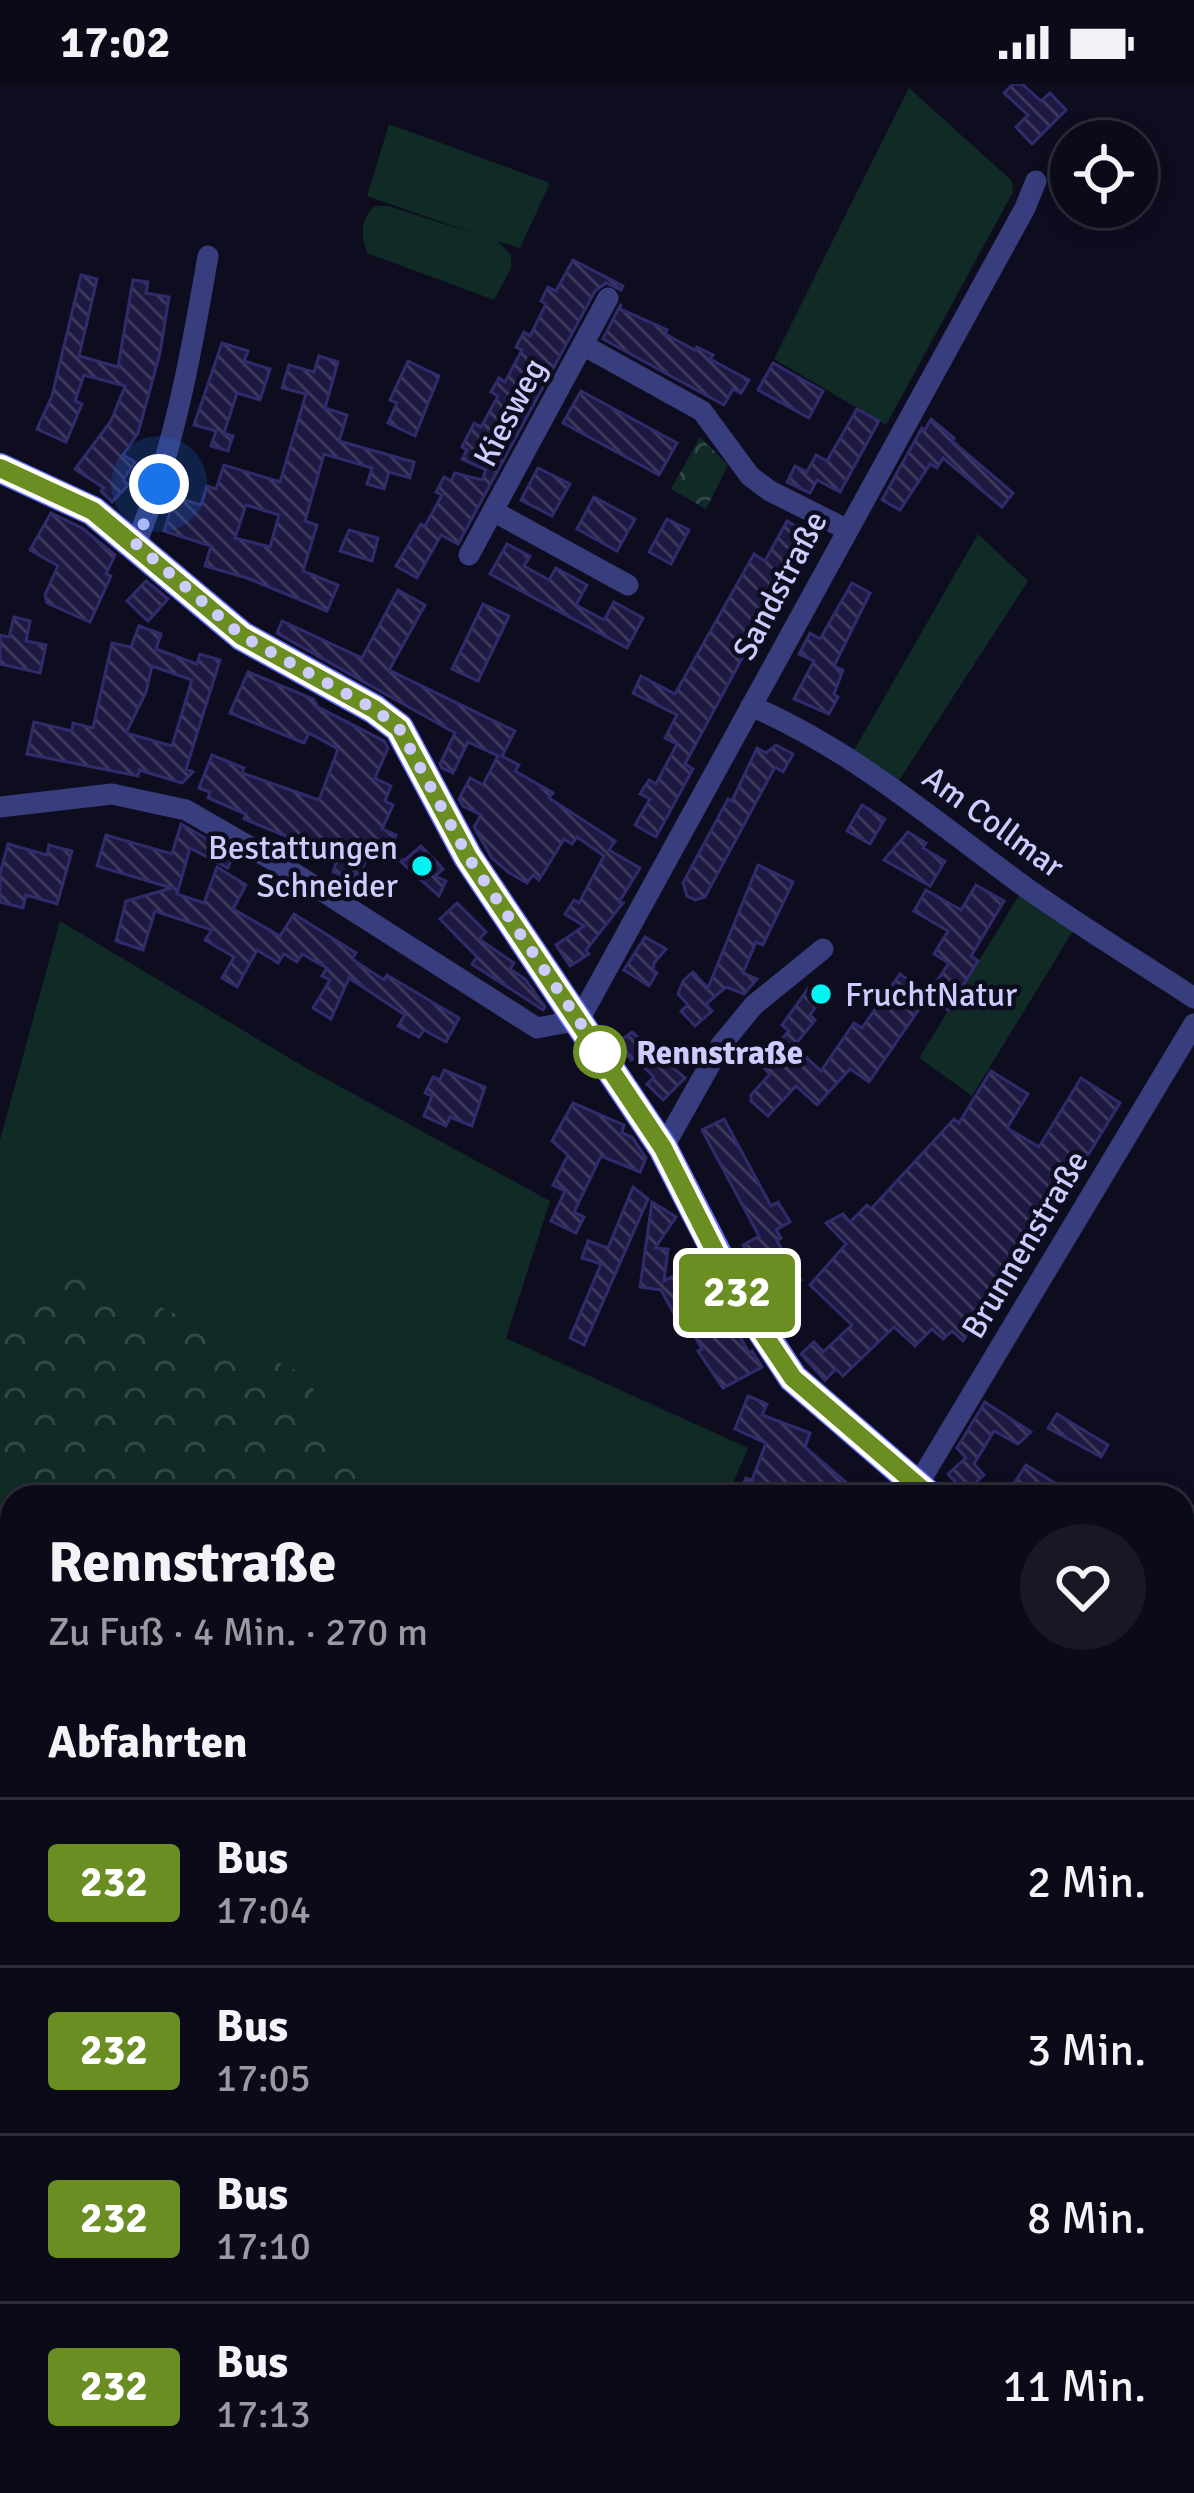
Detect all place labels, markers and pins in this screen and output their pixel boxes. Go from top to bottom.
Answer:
place label: Bestattungen Schneider [208,828,398,907]
marker: Bestattungen Schneider [409,853,435,879]
place label: FruchtNatur [845,975,1017,1016]
marker: FruchtNatur [808,981,834,1007]
marker: Rennstraße [575,1027,625,1077]
place label: Rennstraße [636,1033,803,1074]

